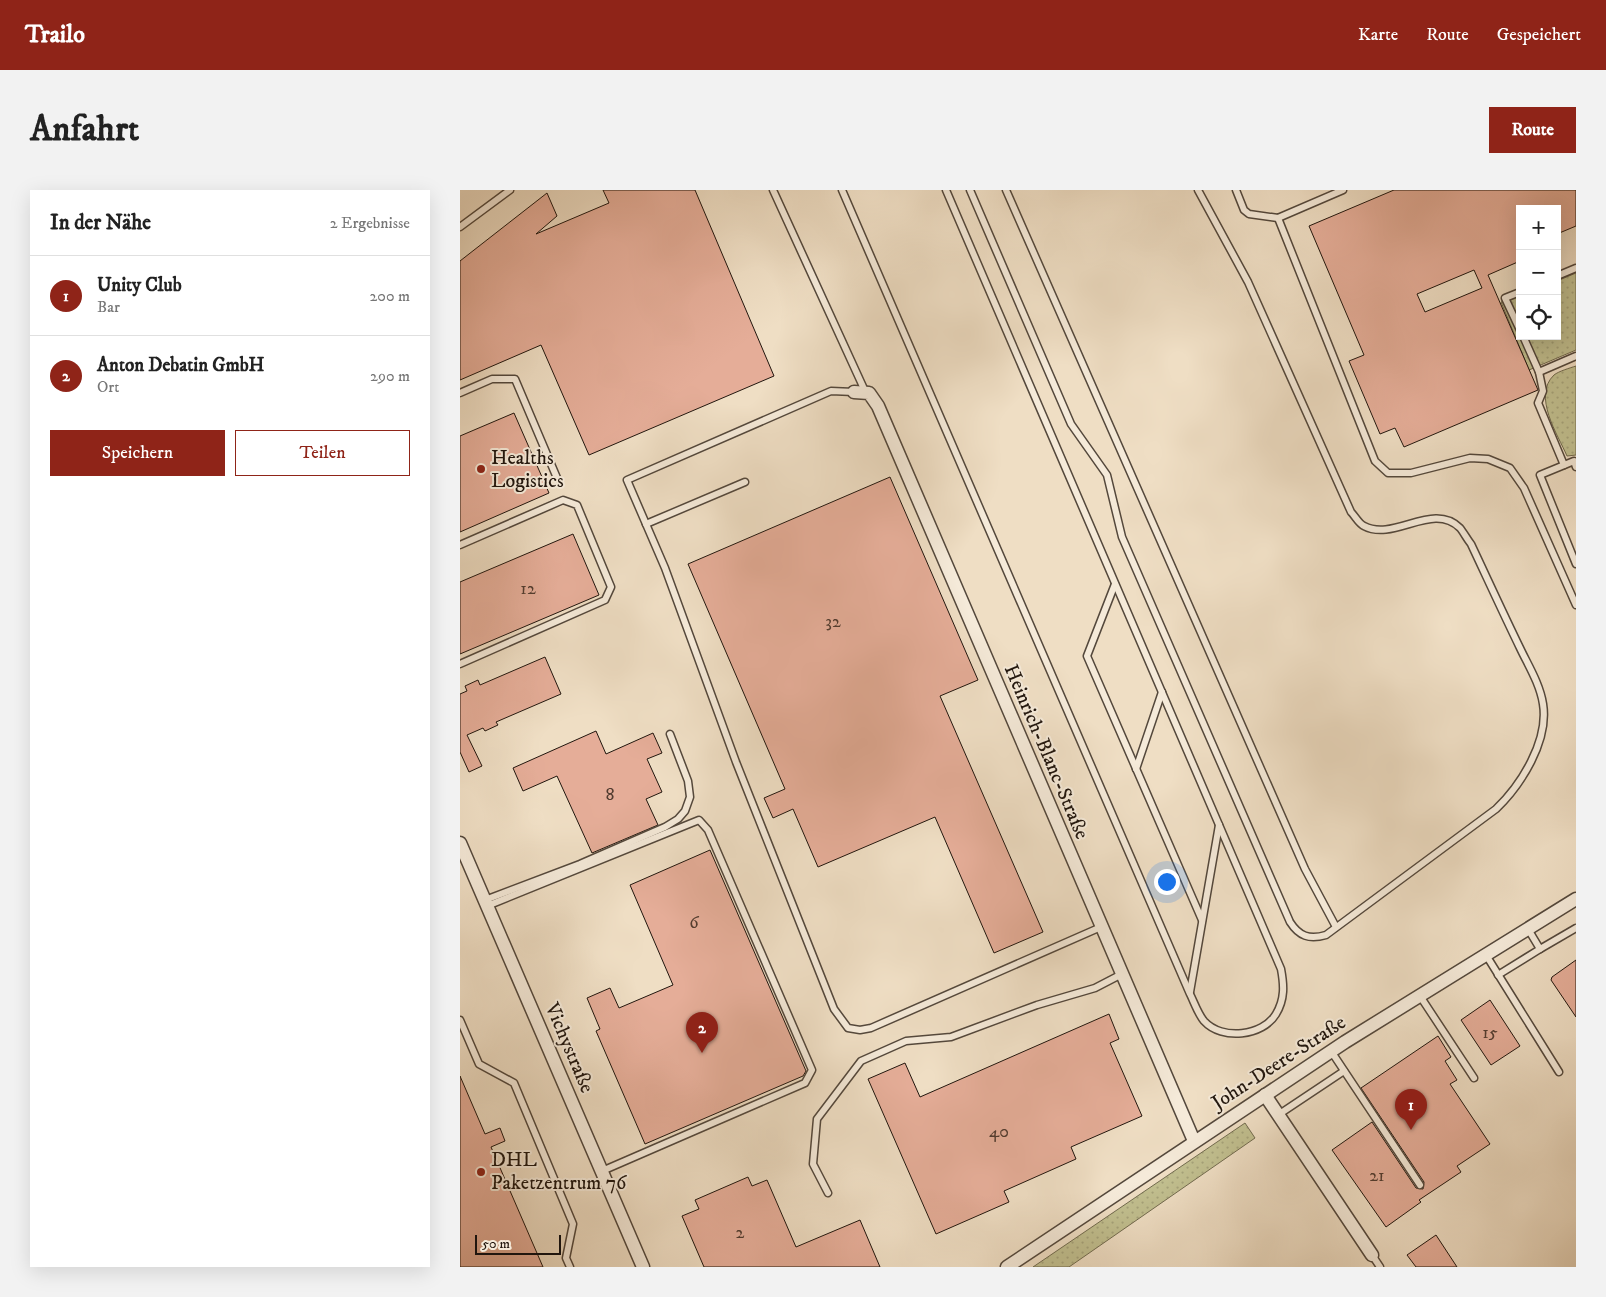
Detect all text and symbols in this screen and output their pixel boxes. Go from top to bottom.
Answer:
text: Trailo [25,20,85,50]
text: Karte [1358,24,1398,46]
text: Route [1426,24,1469,46]
text: Gespeichert [1497,24,1581,46]
button: Route [1489,107,1576,153]
text: Anfahrt [30,108,139,152]
map controls [1516,205,1561,340]
button: + [1516,205,1561,250]
text: In der Nähe [50,210,151,236]
text: 2 Ergebnisse [330,213,410,233]
button: − [1516,250,1561,295]
text: Unity Club [97,274,182,297]
text: 1 [63,286,69,306]
text: 200 m [369,286,410,306]
button: locate [1516,295,1561,340]
text: Bar [97,297,120,317]
text: Anton Debatin GmbH [97,354,264,377]
text: 2 [62,366,70,386]
text: 290 m [370,366,410,386]
text: Ort [97,377,119,397]
button: Speichern [50,430,225,476]
button: Teilen [235,430,410,476]
place label: Healths Logistics [491,446,564,494]
marker: Healths Logistics [475,463,487,475]
house number: 12 [520,578,536,600]
house number: 32 [825,611,841,633]
street label: Heinrich-Blanc-Straße [998,661,1094,843]
house number: 8 [605,784,615,806]
your location [1154,869,1180,895]
house number: 6 [689,912,699,934]
street label: Vichystraße [538,998,599,1097]
street label: John-Deere-Straße [1206,1010,1351,1117]
pin: 2 [686,1012,718,1053]
house number: 15 [1482,1022,1498,1044]
pin: 1 [1395,1089,1427,1130]
house number: 40 [989,1121,1009,1143]
place label: DHL Paketzentrum 76 [491,1148,627,1196]
house number: 21 [1369,1165,1385,1187]
marker: DHL Paketzentrum 76 [475,1166,487,1178]
house number: 2 [736,1222,745,1244]
scale bar [475,1232,561,1255]
text: 50 m [482,1235,510,1253]

